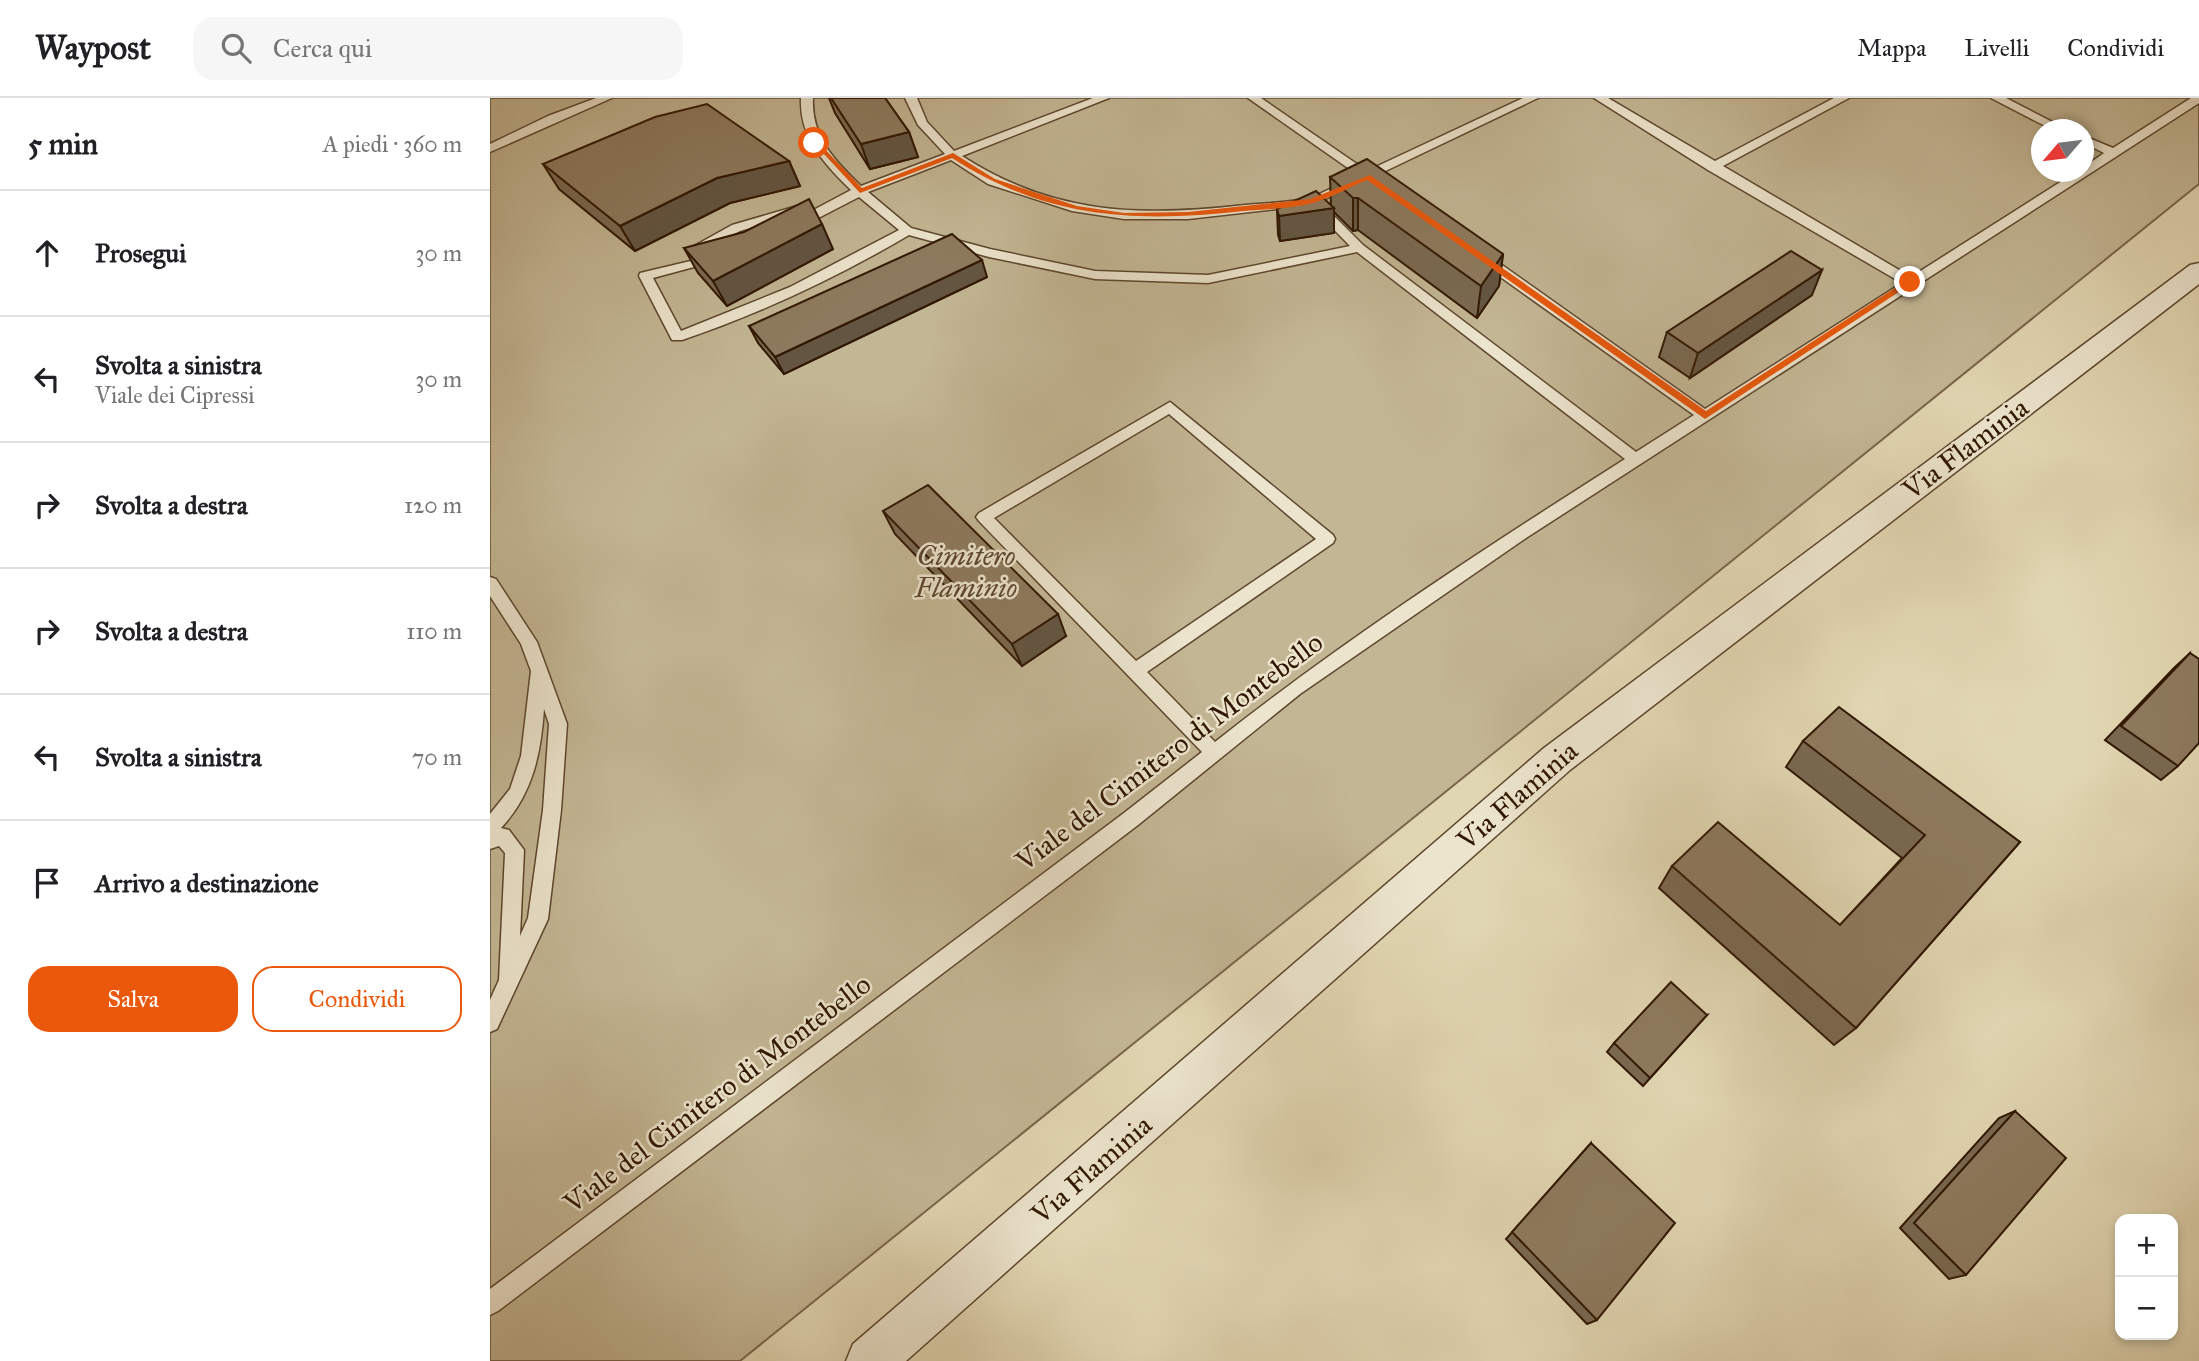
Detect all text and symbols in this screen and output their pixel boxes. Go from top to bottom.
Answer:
search box [193,17,683,80]
text: Waypost [35,28,151,68]
icon: search [217,29,255,67]
text: Cerca qui [273,32,372,64]
text: Mappa [1857,33,1926,63]
text: Livelli [1964,33,2029,63]
text: Condividi [2067,33,2164,63]
north arrow [2031,119,2094,182]
text: 5 min [28,126,98,162]
route start [798,127,829,158]
text: A piedi · 360 m [323,130,462,158]
icon: ahead [28,234,66,272]
text: Prosegui [95,237,186,269]
text: 30 m [415,239,462,267]
route end [1894,266,1925,297]
text: Svolta a sinistra [95,349,262,381]
icon: left [28,360,66,398]
text: 30 m [415,365,462,393]
text: Viale dei Cipressi [95,381,255,409]
street label: Via Flaminia [1895,390,2035,508]
icon: right [28,486,66,524]
text: Svolta a destra [95,489,248,521]
text: 120 m [404,491,462,519]
park label: Cimitero Flaminio [914,538,1017,605]
icon: right [28,612,66,650]
text: Svolta a destra [95,615,248,647]
text: 110 m [406,617,462,645]
street label: Viale del Cimitero di Montebello [1008,624,1330,879]
street label: Via Flaminia [1449,733,1585,858]
icon: left [28,738,66,776]
text: Svolta a sinistra [95,741,262,773]
text: 70 m [412,743,462,771]
icon: arrive [28,864,66,902]
text: Arrivo a destinazione [95,867,319,899]
button: Salva [28,966,238,1032]
button: Condividi [252,966,462,1032]
street label: Viale del Cimitero di Montebello [556,966,878,1221]
street label: Via Flaminia [1023,1107,1159,1232]
map controls [2115,1214,2178,1340]
button: + [2115,1214,2178,1277]
button: − [2115,1277,2178,1340]

